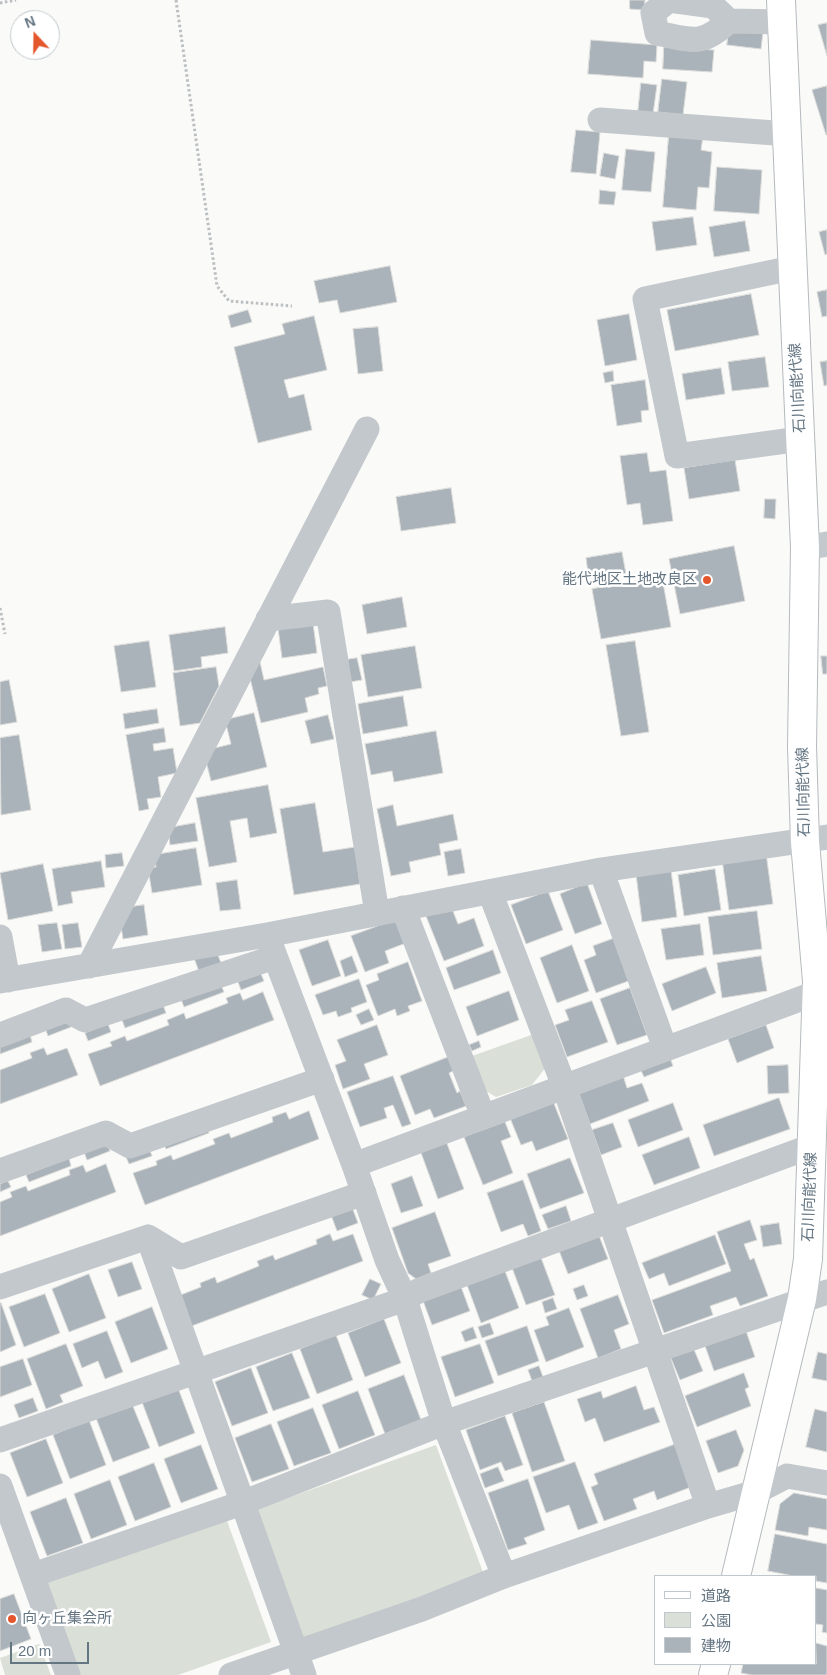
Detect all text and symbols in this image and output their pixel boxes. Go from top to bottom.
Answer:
north arrow [10,10,60,60]
text: N [22,13,38,31]
street label: 石川向能代線 [787,343,809,433]
place label: 能代地区土地改良区 [562,571,697,589]
marker: 能代地区土地改良区 [701,574,713,586]
street label: 石川向能代線 [794,747,814,837]
street label: 石川向能代線 [799,1152,821,1242]
legend [654,1575,817,1665]
text: 道路 [701,1587,731,1604]
place label: 向ヶ丘集会所 [22,1610,112,1628]
text: 公園 [701,1612,731,1629]
marker: 向ヶ丘集会所 [6,1613,18,1625]
scale bar [12,1632,91,1664]
text: 建物 [701,1637,731,1654]
text: 20 m [18,1642,51,1659]

